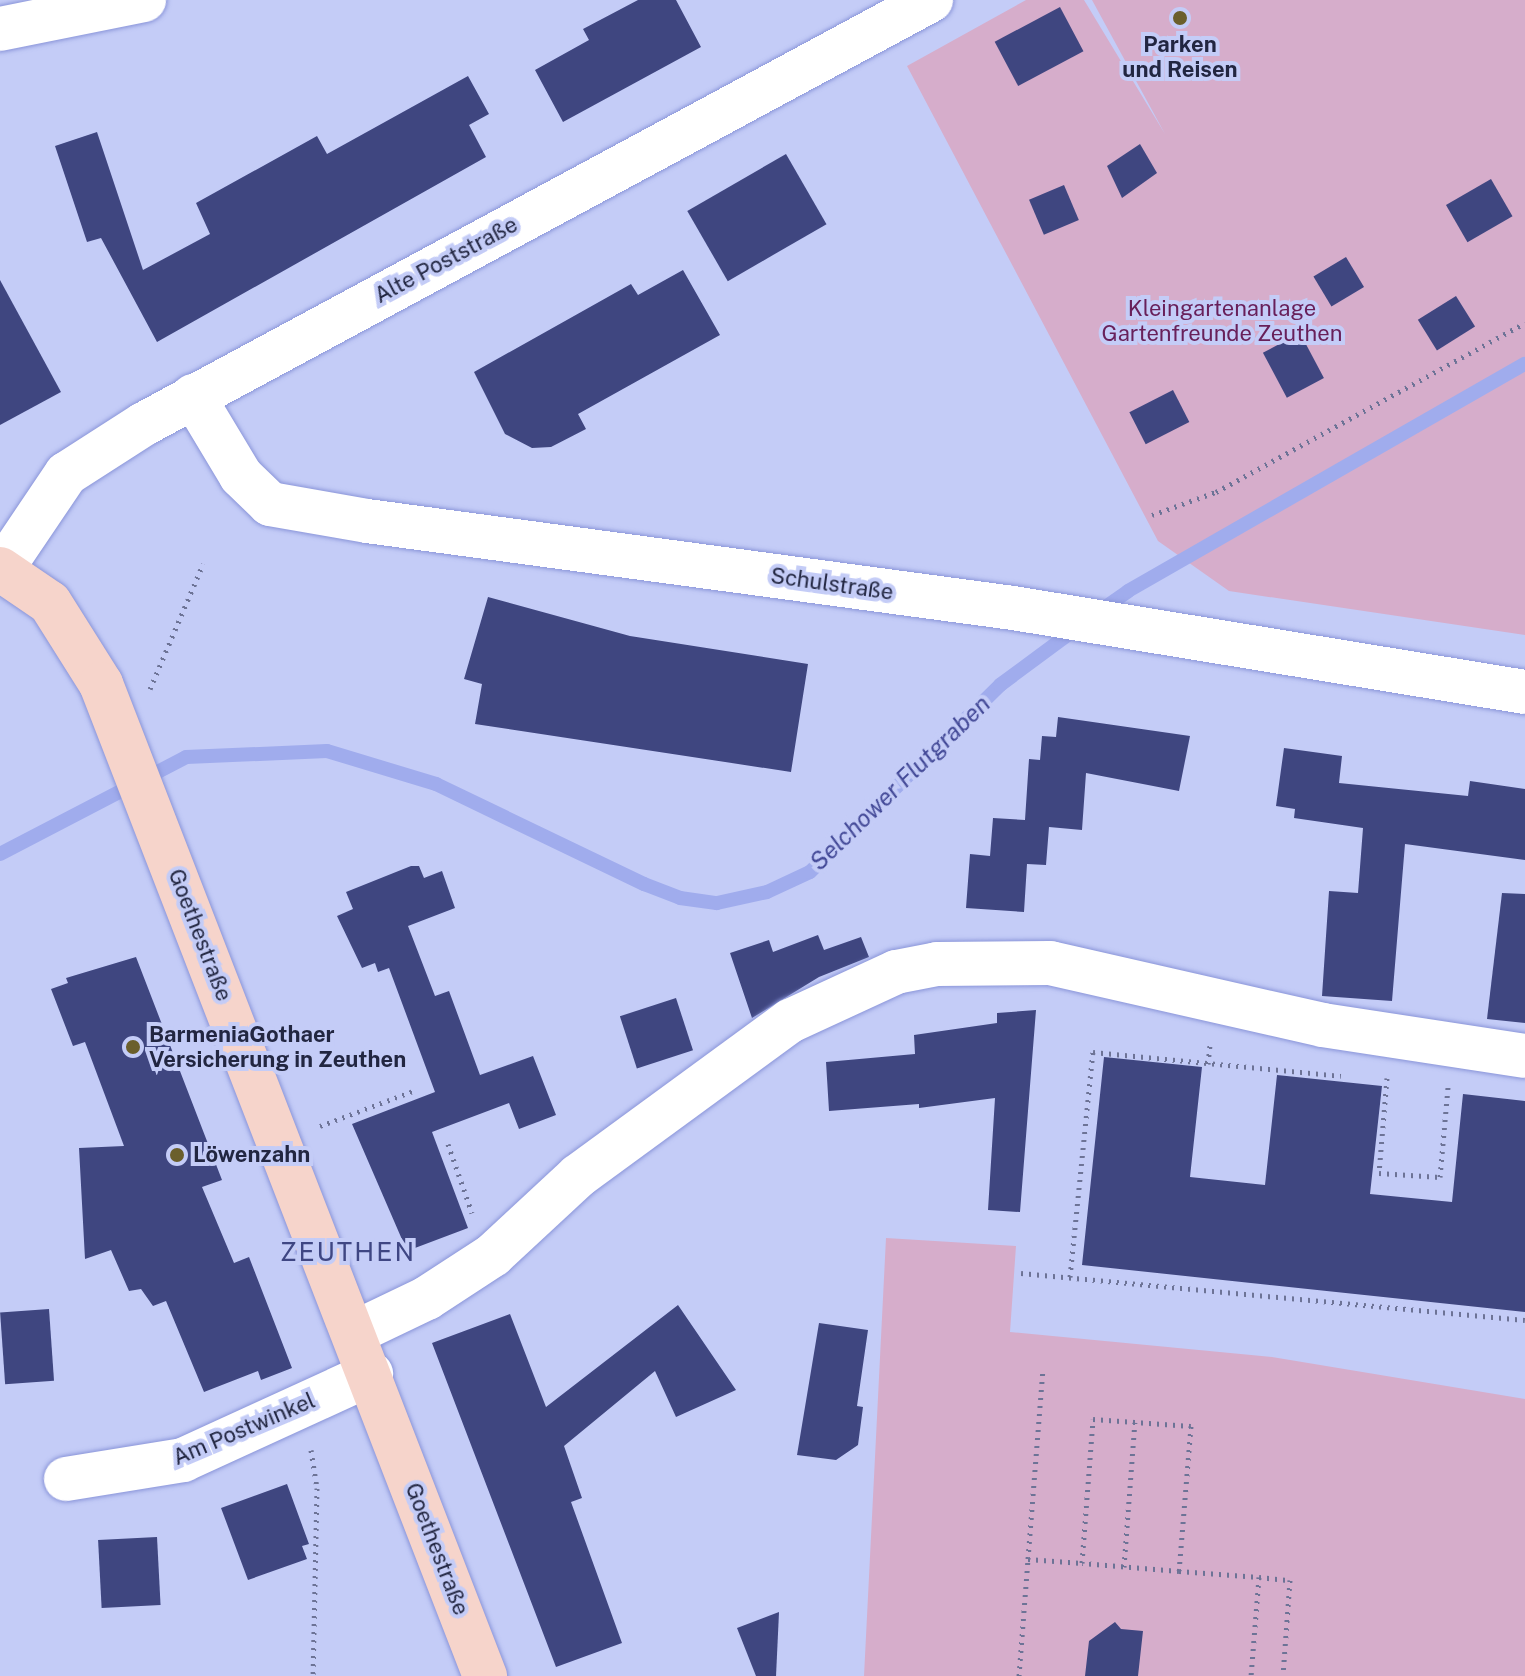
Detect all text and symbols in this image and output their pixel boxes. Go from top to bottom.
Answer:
marker: Parken und Reisen [1171,9,1189,27]
place label: Parken und Reisen [1122,31,1238,82]
street label: Alte Poststraße [370,211,522,309]
park label: Kleingartenanlage Gartenfreunde Zeuthen [1101,295,1343,346]
street label: Schulstraße [769,562,895,606]
water label: Selchower Flutgraben [804,690,996,876]
street label: Goethestraße [163,865,237,1005]
place label: BarmeniaGothaer Versicherung in Zeuthen [149,1021,406,1072]
marker: BarmeniaGothaer Versicherung in Zeuthen [124,1038,142,1056]
place label: Löwenzahn [193,1142,310,1168]
marker: Löwenzahn [168,1146,186,1164]
district label: ZEUTHEN [280,1236,416,1268]
street label: Am Postwinkel [169,1387,319,1471]
street label: Goethestraße [400,1479,474,1619]

